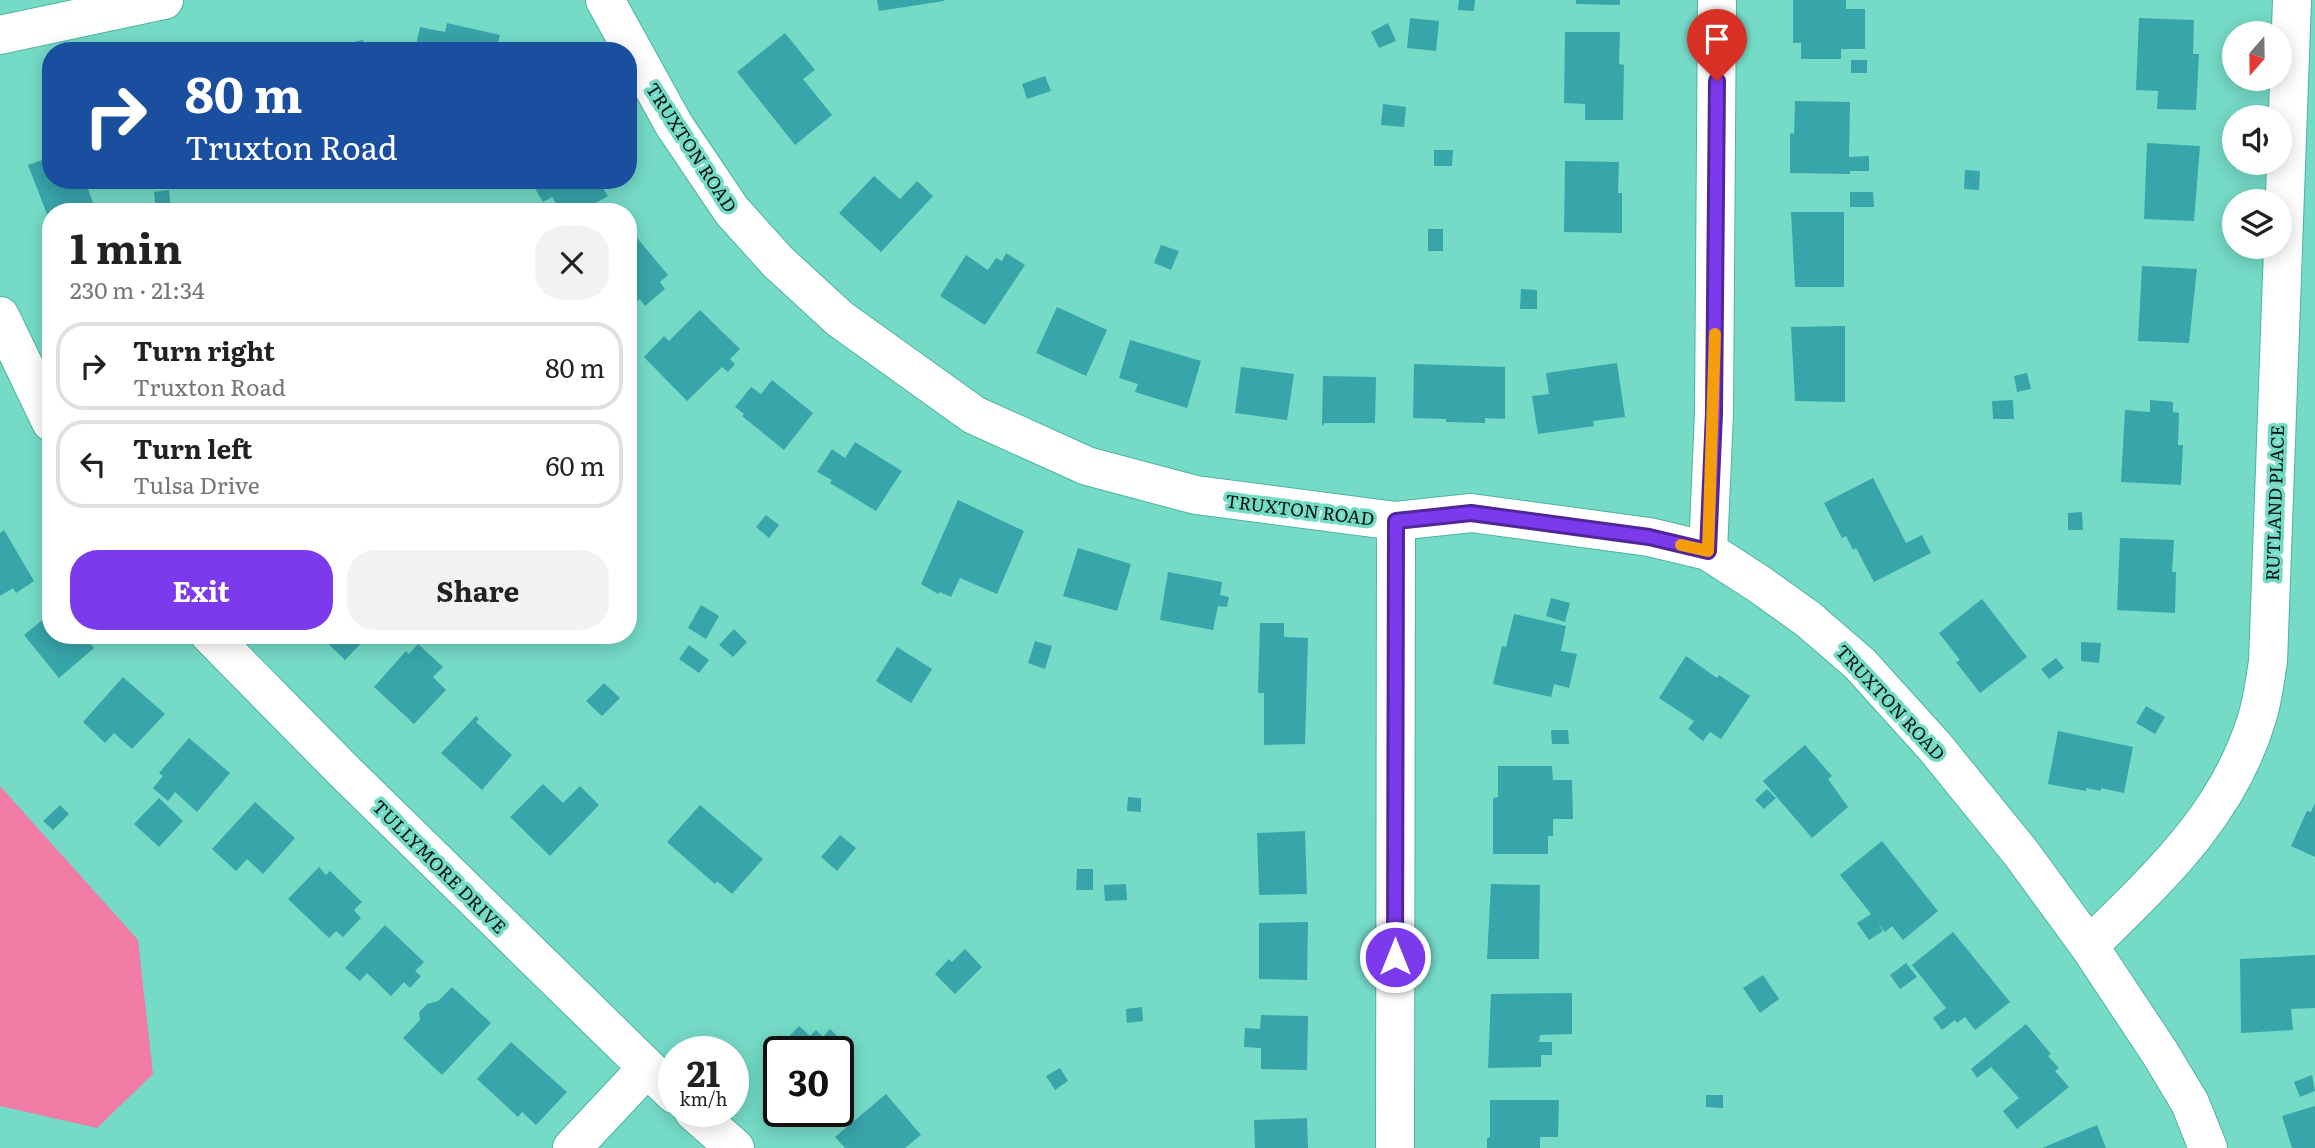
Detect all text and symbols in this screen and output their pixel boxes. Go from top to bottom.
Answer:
pin [1687,9,1747,81]
icon: arrive [1698,20,1736,58]
north arrow [2222,21,2292,91]
map controls [2222,21,2292,259]
text: 80 m [185,55,303,128]
icon: right [70,70,161,161]
street label: TRUXTON ROAD [640,77,744,217]
button: sound [2222,105,2292,175]
text: Truxton Road [185,122,397,170]
button: layers [2222,189,2292,259]
text: 1 min [70,215,182,277]
button: close [535,226,609,300]
text: 230 m · 21:34 [70,272,205,306]
text: Turn right [133,330,275,369]
icon: right [74,347,112,385]
text: 80 m [545,347,605,386]
text: Truxton Road [133,369,286,403]
street label: RUTLAND PLACE [2258,424,2290,582]
text: Turn left [133,428,252,467]
icon: left [74,445,112,483]
text: 60 m [546,445,605,484]
text: Tulsa Drive [133,467,260,501]
street label: TRUXTON ROAD [1224,486,1376,532]
button: Exit [70,550,333,630]
button: Share [347,550,609,630]
street label: TRUXTON ROAD [1830,638,1952,766]
street label: TULLYMORE DRIVE [367,793,513,939]
position arrow [1358,920,1432,994]
speed limit sign: 30 [763,1036,854,1127]
text: 21 [687,1046,720,1098]
text: km/h [680,1085,727,1112]

